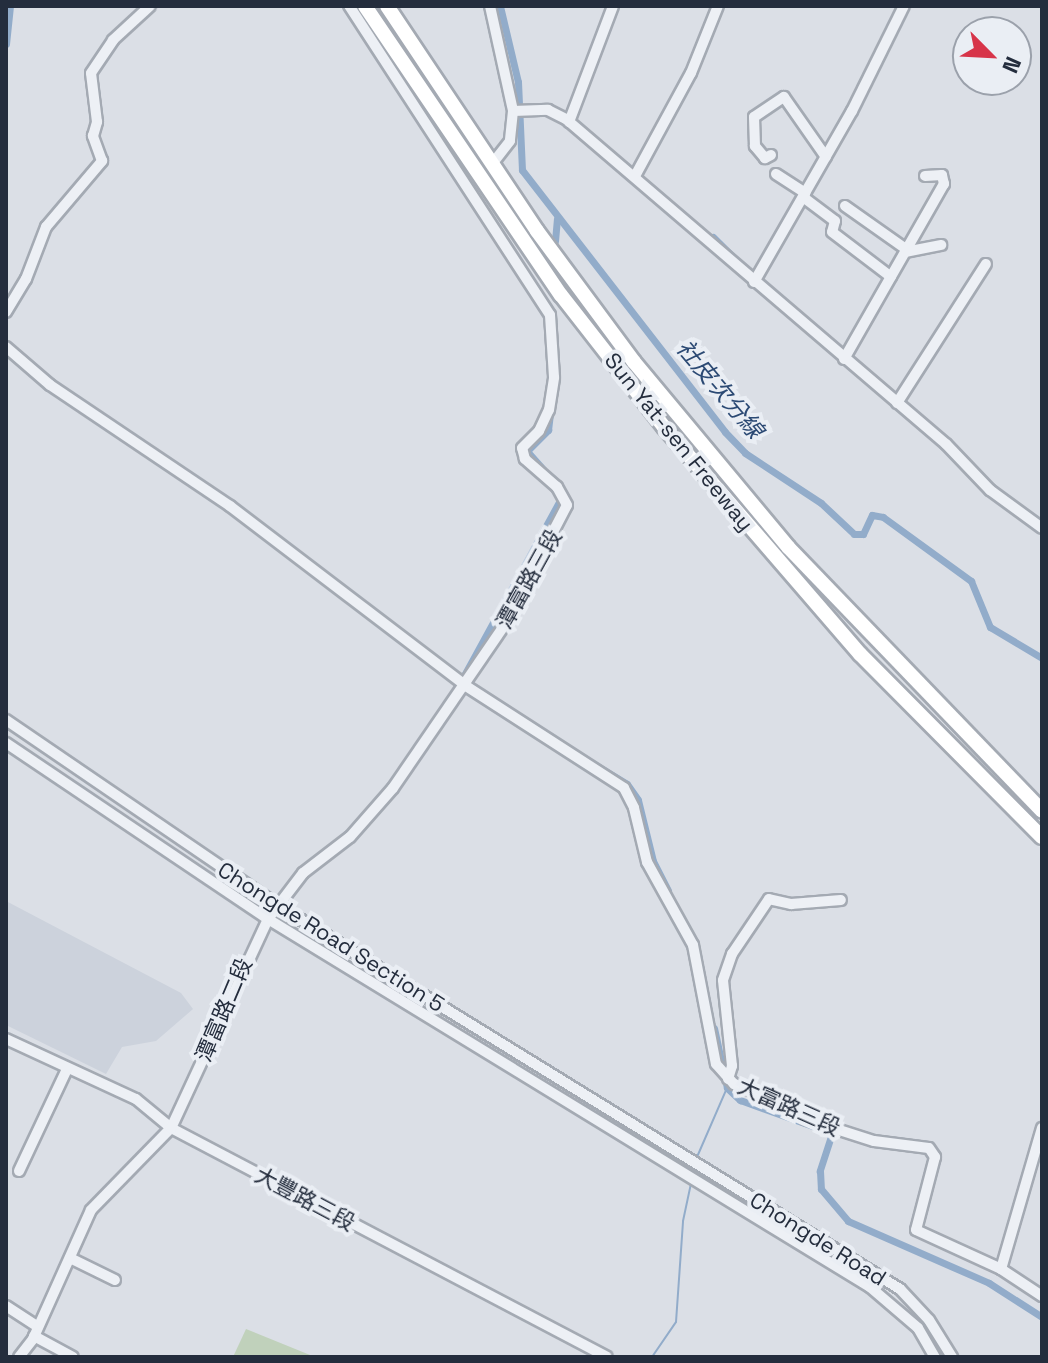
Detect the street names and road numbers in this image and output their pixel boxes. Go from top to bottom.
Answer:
street label: Sun Yat-sen Freeway [599,347,759,537]
street label: 潭富路三段 [491,524,567,634]
street label: Chongde Road Section 5 [213,856,449,1018]
street label: 潭富路二段 [190,954,258,1066]
street label: 大富路三段 [733,1073,845,1141]
street label: 大豐路三段 [250,1162,360,1236]
street label: Chongde Road [745,1187,891,1291]

